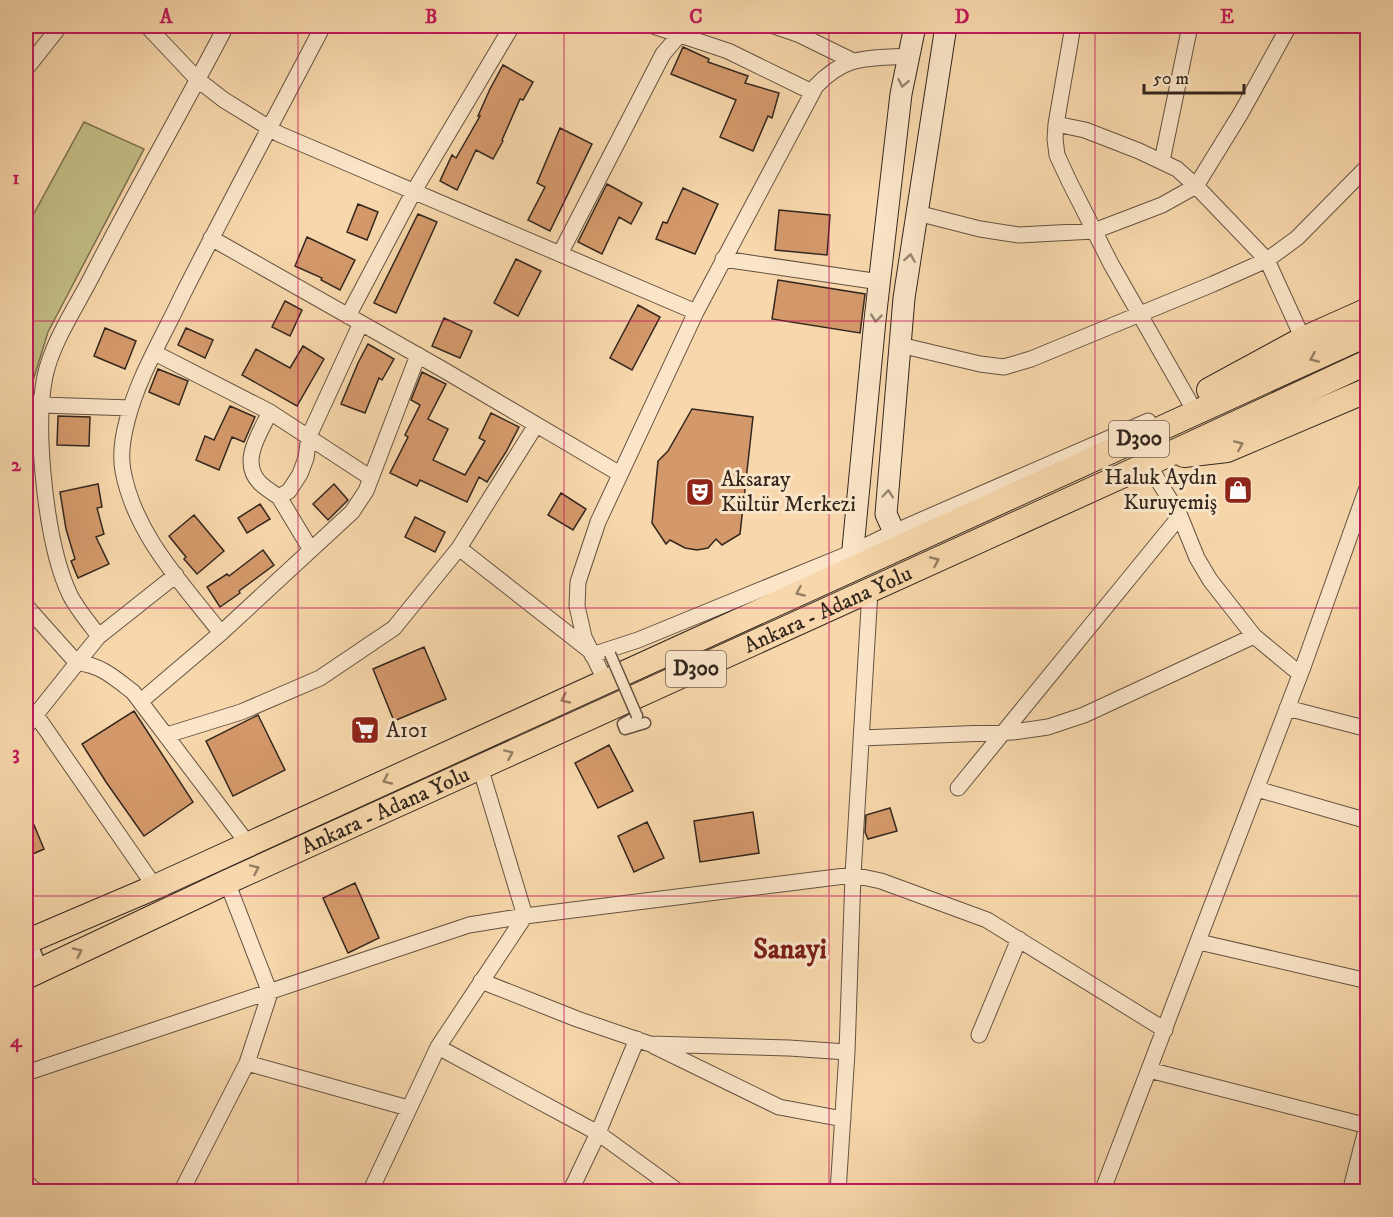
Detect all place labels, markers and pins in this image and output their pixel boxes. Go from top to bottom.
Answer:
place label: Haluk Aydın Kuruyemiş [1104,464,1217,516]
place label: Aksaray Kültür Merkezi [721,466,856,518]
shop icon: Haluk Aydın Kuruyemiş [1222,474,1254,506]
theatre icon: Aksaray Kültür Merkezi [684,476,716,508]
supermarket icon: A101 [349,714,381,746]
place label: A101 [386,717,428,744]

